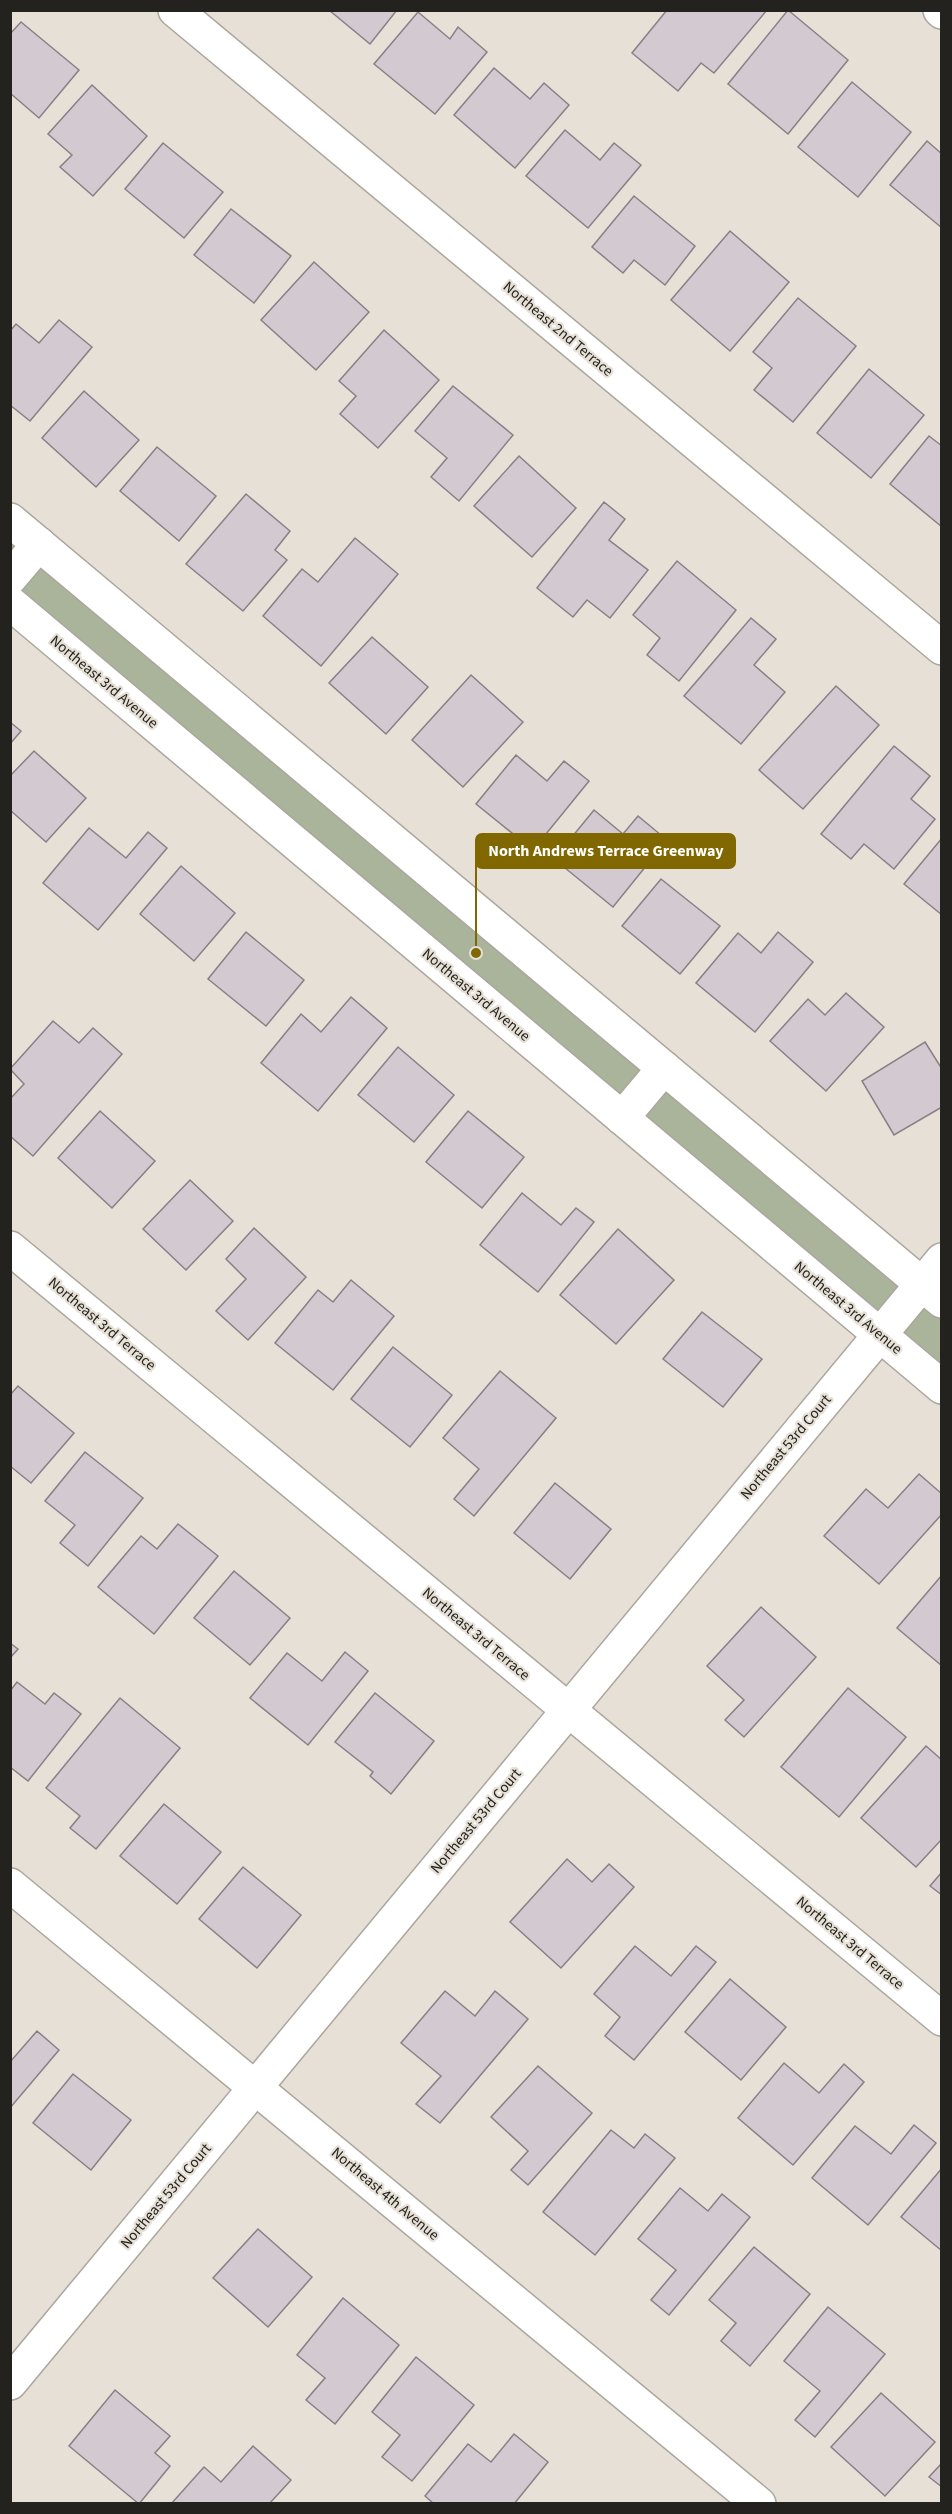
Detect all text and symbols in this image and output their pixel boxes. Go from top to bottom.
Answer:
street label: Northeast 2nd Terrace [498,277,618,381]
street label: Northeast 3rd Avenue [45,631,163,733]
callout: North Andrews Terrace Greenway [476,834,735,868]
text: North Andrews Terrace Greenway [488,840,724,862]
street label: Northeast 3rd Avenue [417,944,535,1046]
street label: Northeast 3rd Avenue [789,1257,907,1359]
street label: Northeast 3rd Terrace [44,1273,160,1375]
street label: Northeast 53rd Court [736,1390,836,1504]
street label: Northeast 3rd Terrace [418,1583,534,1685]
street label: Northeast 53rd Court [426,1764,526,1878]
street label: Northeast 3rd Terrace [792,1892,908,1994]
street label: Northeast 53rd Court [116,2139,216,2253]
street label: Northeast 4th Avenue [327,2143,443,2245]

